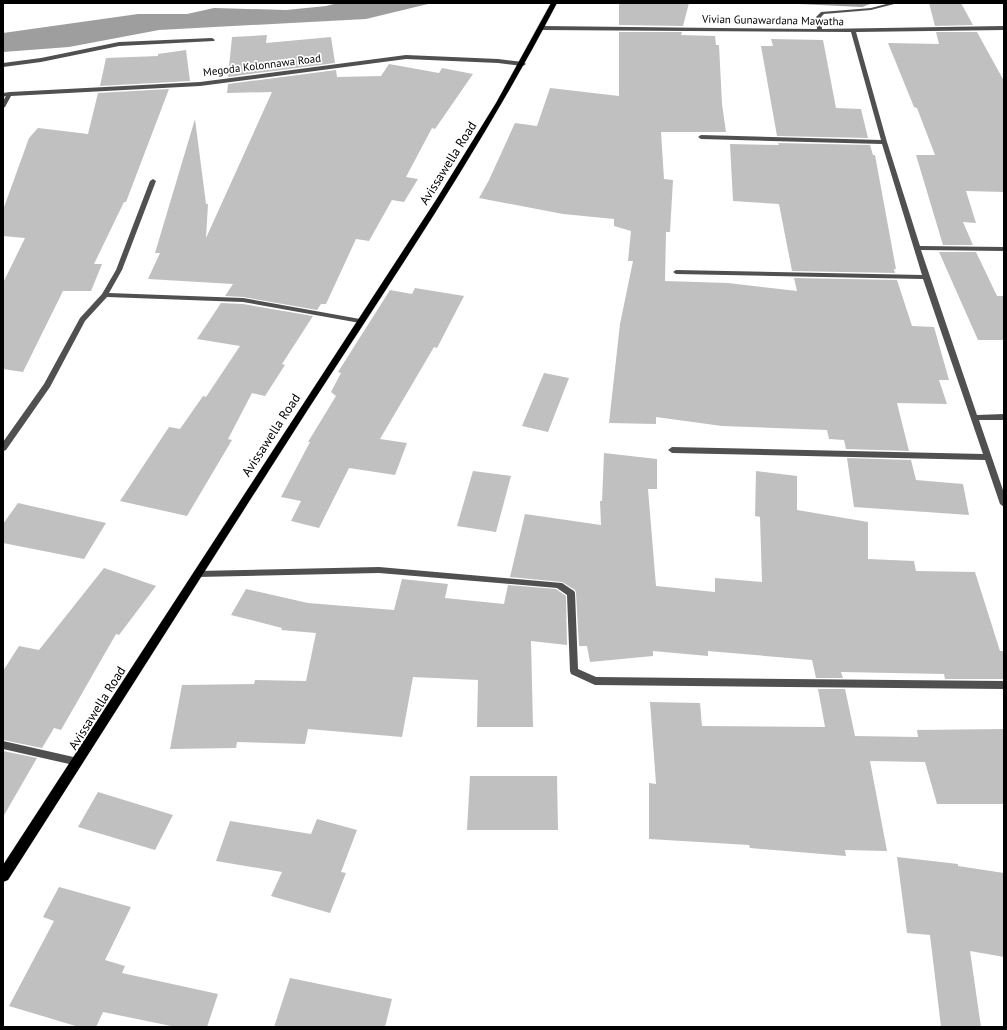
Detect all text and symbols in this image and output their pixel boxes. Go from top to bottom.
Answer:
street label: Vivian Gunawardana Mawatha [701,12,844,28]
street label: Megoda Kolonnawa Road [202,51,322,79]
street label: Avissawella Road [416,118,480,208]
street label: Avissawella Road [238,390,304,480]
street label: Avissawella Road [65,663,129,753]

